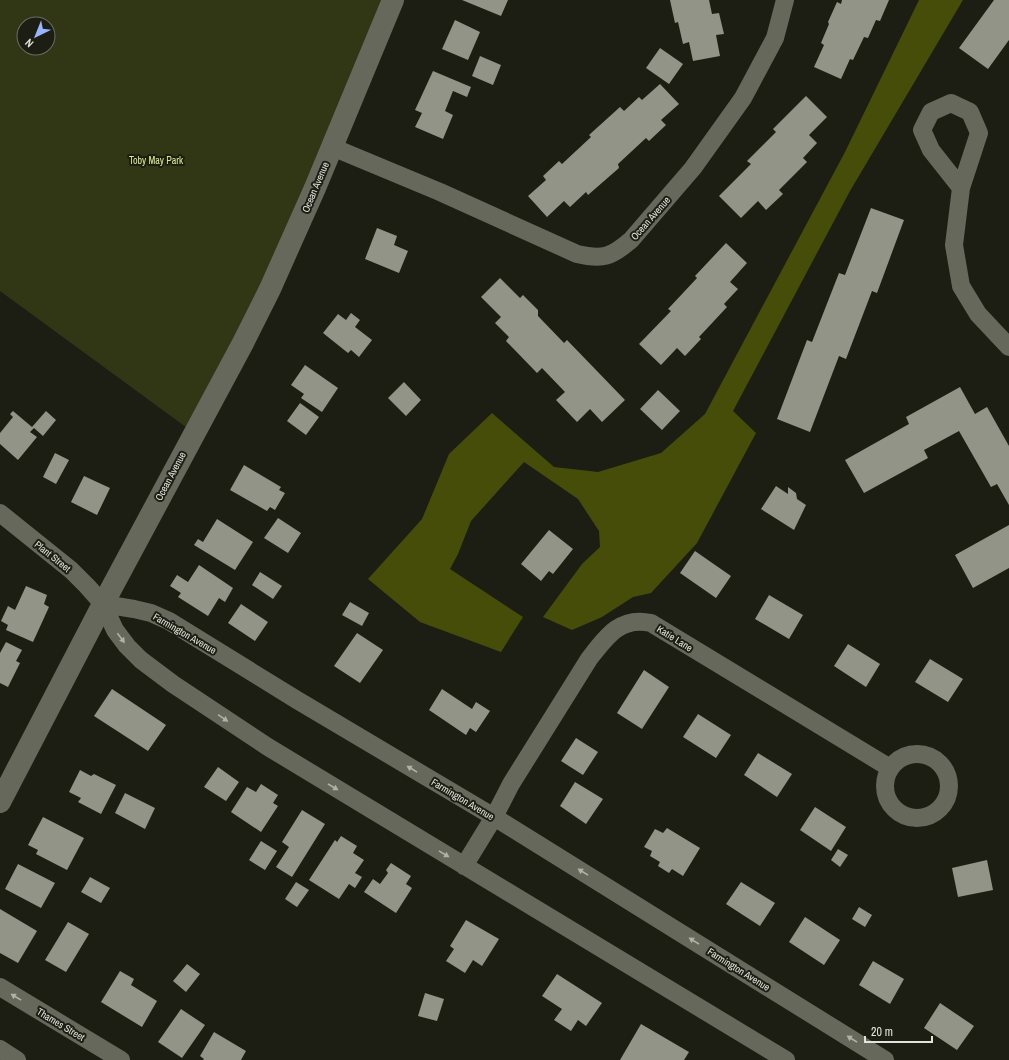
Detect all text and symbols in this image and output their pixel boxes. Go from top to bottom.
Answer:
north arrow [16,16,56,56]
text: N [22,36,36,51]
park label: Toby May Park [129,154,184,167]
street label: Ocean Avenue [299,160,332,214]
street label: Ocean Avenue [628,193,673,243]
street label: Ocean Avenue [152,449,189,503]
street label: Plant Street [32,538,74,575]
street label: Farmington Avenue [151,610,219,657]
street label: Katie Lane [654,622,695,655]
one-way arrow [116,633,125,644]
one-way arrow [218,714,228,722]
one-way arrow [406,765,418,772]
street label: Farmington Avenue [429,776,497,824]
one-way arrow [327,783,339,790]
one-way arrow [438,851,450,858]
one-way arrow [578,868,588,876]
one-way arrow [688,937,700,944]
street label: Farmington Avenue [705,945,773,994]
one-way arrow [10,993,22,1000]
street label: Thames Street [34,1005,88,1044]
scale bar [865,1018,932,1044]
text: 20 m [871,1024,893,1040]
one-way arrow [846,1036,857,1043]

